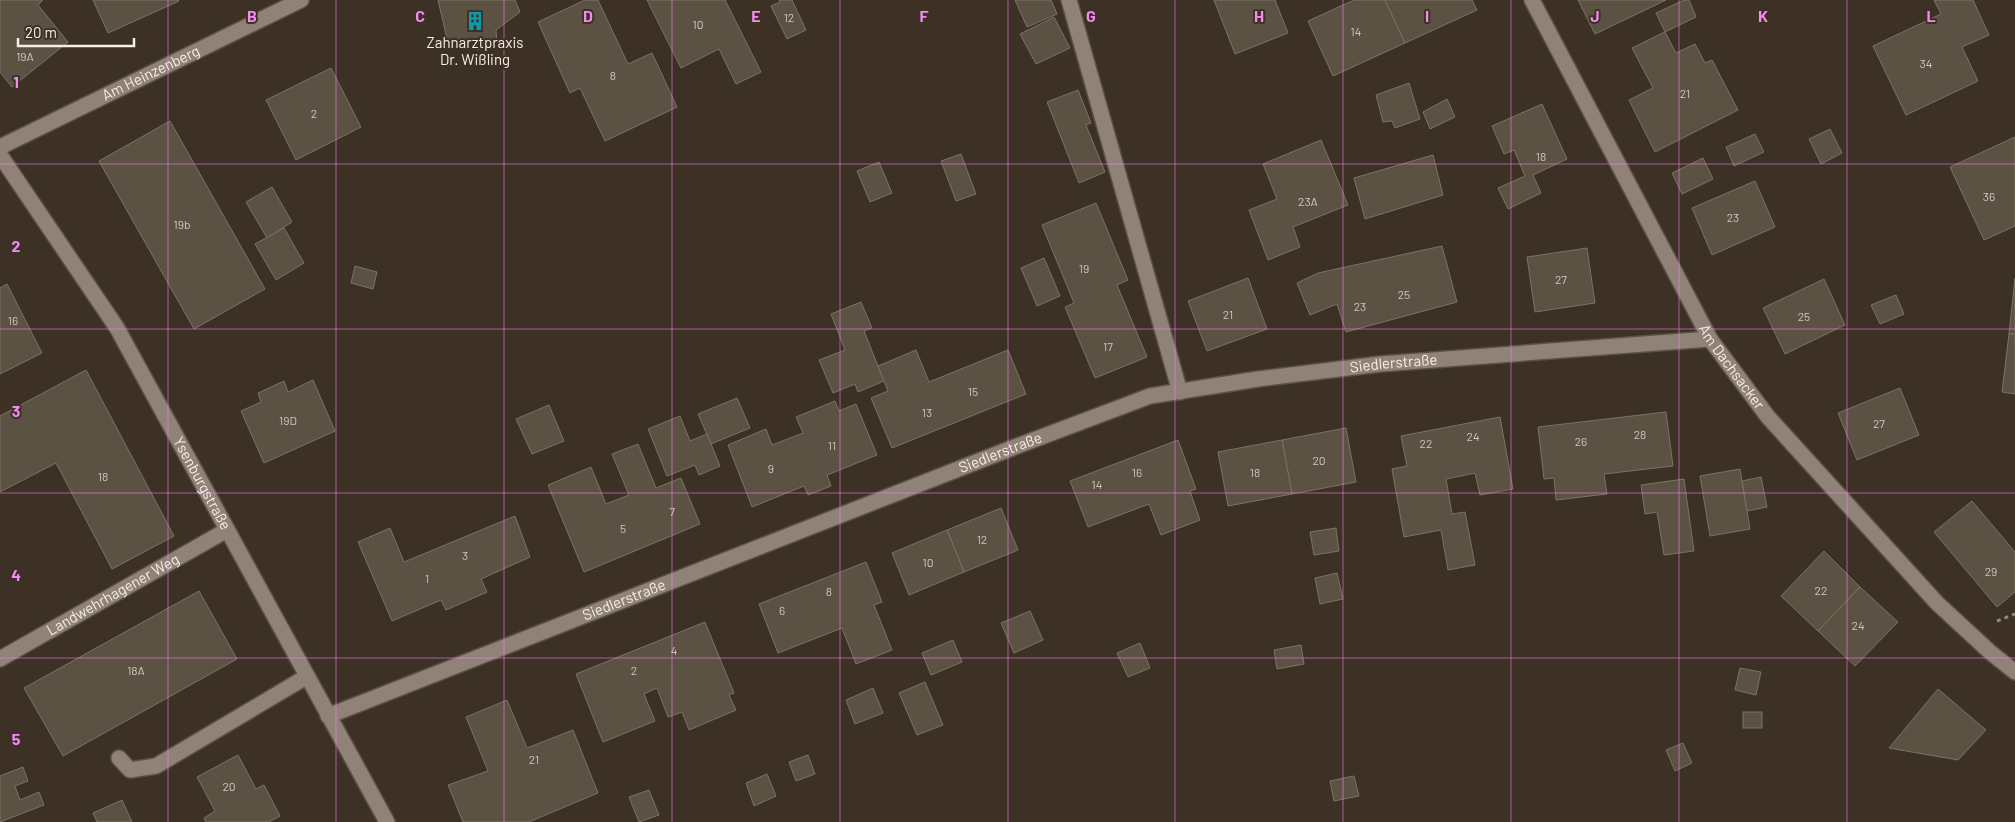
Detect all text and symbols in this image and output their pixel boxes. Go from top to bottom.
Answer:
text: B [247,6,257,25]
text: C [415,6,425,25]
text: D [583,6,593,25]
text: E [751,6,761,25]
text: F [920,6,929,25]
text: G [1086,6,1096,25]
text: H [1254,6,1264,25]
text: I [1425,6,1429,25]
text: J [1590,6,1600,25]
text: K [1758,6,1768,25]
text: L [1926,6,1936,25]
building icon: Zahnarztpraxis Dr. Wißling [464,10,486,32]
house number: 12 [784,10,794,24]
scale bar [18,15,134,47]
house number: 10 [693,17,703,31]
text: 20 m [25,23,57,41]
house number: 14 [1351,24,1361,38]
place label: Zahnarztpraxis Dr. Wißling [427,33,523,68]
street label: Am Heinzenberg [99,41,202,104]
house number: 19A [16,49,34,63]
house number: 34 [1920,56,1932,70]
house number: 8 [610,68,616,82]
text: 1 [13,72,19,91]
house number: 21 [1680,86,1690,100]
house number: 2 [311,106,317,120]
house number: 18 [1536,149,1546,163]
house number: 36 [1983,189,1995,203]
house number: 23A [1298,194,1318,208]
house number: 23 [1727,210,1739,224]
house number: 19b [173,217,191,231]
text: 2 [12,236,21,255]
house number: 19 [1079,261,1089,275]
house number: 27 [1555,272,1567,286]
house number: 25 [1398,287,1410,301]
house number: 23 [1354,299,1366,313]
house number: 21 [1223,307,1233,321]
house number: 25 [1798,309,1810,323]
house number: 16 [8,313,18,327]
street label: Am Dachsacker [1696,321,1769,413]
house number: 17 [1103,339,1113,353]
street label: Siedlerstraße [1349,350,1438,376]
house number: 15 [968,384,978,398]
text: 3 [12,401,20,420]
house number: 13 [922,405,932,419]
house number: 19D [279,413,297,427]
house number: 27 [1873,416,1885,430]
house number: 28 [1634,427,1646,441]
street label: Siedlerstraße [956,428,1044,476]
house number: 24 [1466,429,1480,443]
street label: Ysenburgstraße [170,433,235,533]
house number: 26 [1575,434,1587,448]
house number: 22 [1420,436,1432,450]
house number: 11 [828,438,836,452]
house number: 20 [1312,453,1326,467]
house number: 9 [768,461,774,475]
house number: 16 [1132,465,1142,479]
house number: 18 [1250,465,1260,479]
house number: 18 [98,469,108,483]
house number: 14 [1092,477,1102,491]
house number: 7 [669,504,675,518]
house number: 5 [620,521,626,535]
house number: 12 [977,532,987,546]
house number: 3 [462,548,468,562]
street label: Landwehrhagener Weg [43,549,182,639]
house number: 10 [923,555,933,569]
house number: 29 [1985,564,1997,578]
text: 4 [11,565,21,584]
house number: 1 [425,571,429,585]
street label: Siedlerstraße [580,575,668,623]
house number: 22 [1815,583,1827,597]
house number: 8 [826,584,832,598]
house number: 6 [779,603,785,617]
house number: 24 [1851,618,1865,632]
house number: 4 [671,643,677,657]
house number: 18A [127,663,145,677]
house number: 2 [631,663,637,677]
text: 5 [12,729,21,748]
house number: 21 [529,752,539,766]
house number: 20 [222,779,236,793]

